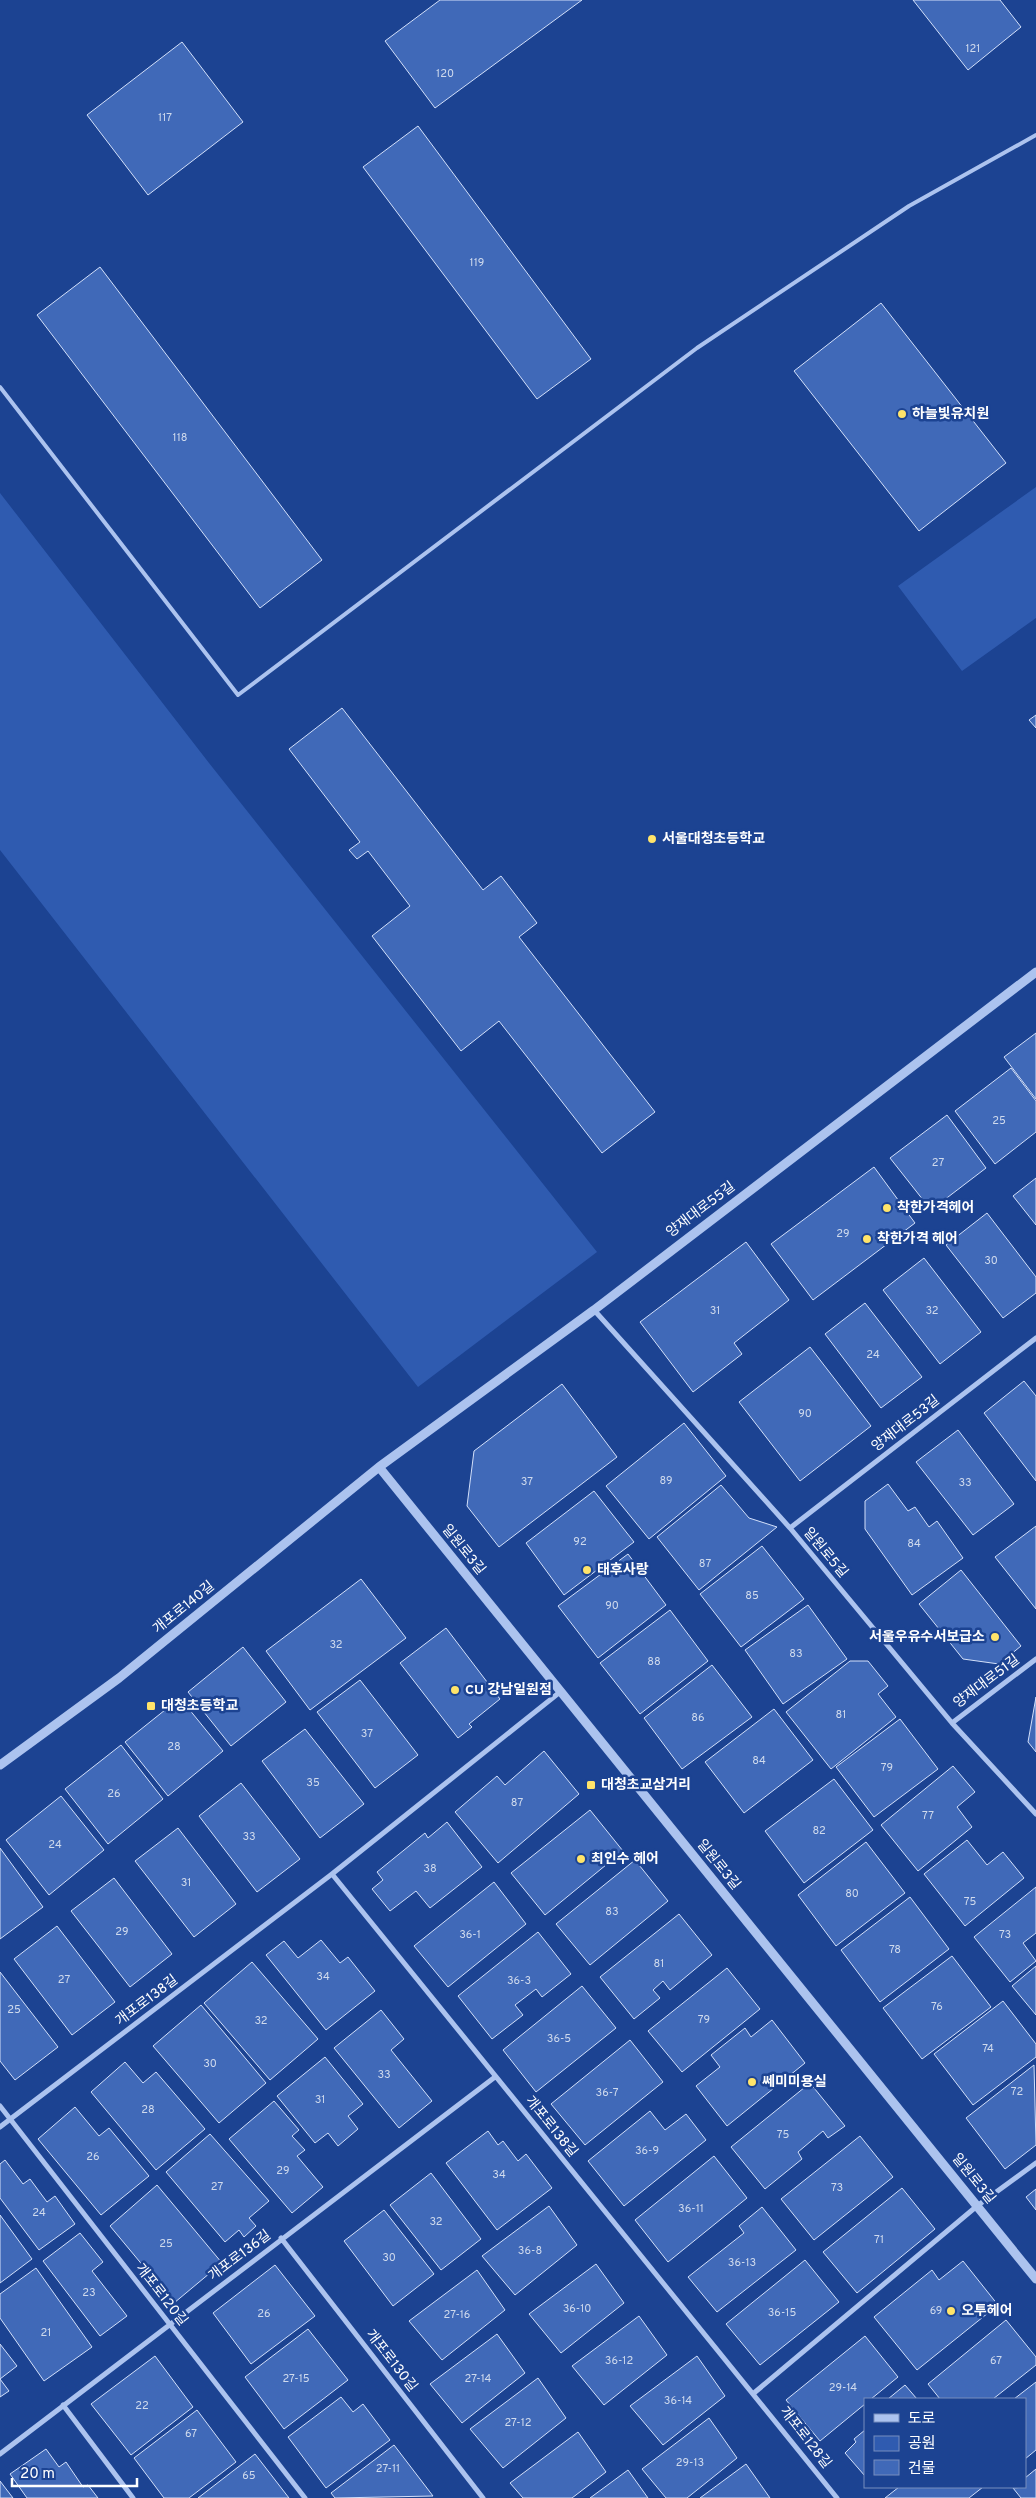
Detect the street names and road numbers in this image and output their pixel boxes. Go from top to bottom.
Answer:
street label: 양재대로55길 [663,1179,739,1241]
street label: 양재대로53길 [869,1392,943,1456]
street label: 일원로3길 [438,1521,488,1579]
street label: 일원로5길 [799,1524,851,1582]
street label: 개포로140길 [150,1578,218,1638]
street label: 양재대로51길 [951,1652,1023,1712]
street label: 일원로3길 [693,1836,743,1894]
street label: 개포로138길 [112,1972,182,2030]
street label: 개포로138길 [521,2093,581,2161]
street label: 일원로3길 [948,2150,998,2208]
street label: 개포로136길 [206,2227,274,2285]
street label: 개포로120길 [131,2260,191,2330]
street label: 개포로130길 [362,2327,420,2395]
street label: 개포로128길 [776,2404,834,2472]

